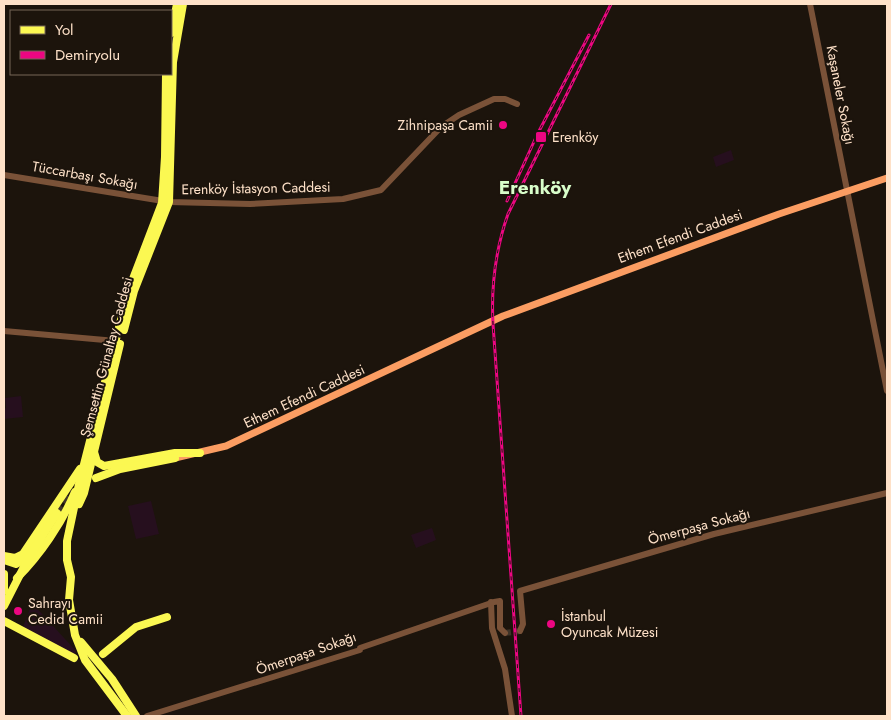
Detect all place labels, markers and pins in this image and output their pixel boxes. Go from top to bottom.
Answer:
place label: Zihnipaşa Camii [398,115,493,135]
marker: Zihnipaşa Camii [497,119,509,131]
place label: Erenköy [552,127,599,147]
marker: Erenköy [534,130,548,144]
place label: Sahrayı Cedid Camii [28,593,103,629]
marker: Sahrayı Cedid Camii [12,605,24,617]
place label: İstanbul Oyuncak Müzesi [561,606,658,642]
marker: İstanbul Oyuncak Müzesi [545,618,557,630]

